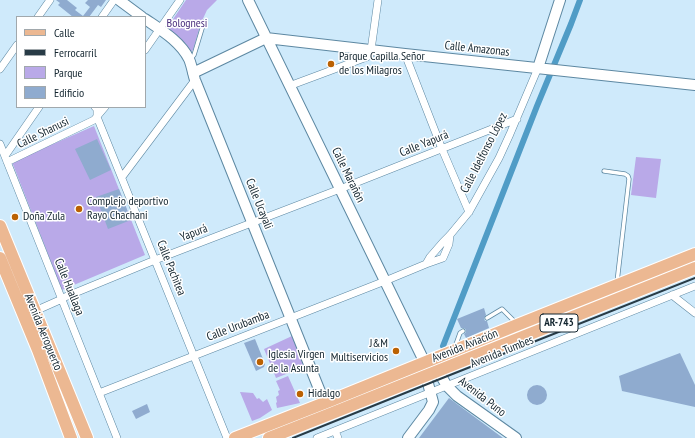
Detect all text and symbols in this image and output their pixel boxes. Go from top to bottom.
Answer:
legend [16,16,146,108]
park label: Bolognesi [167,17,207,31]
text: Calle [54,25,75,40]
street label: Calle Amazonas [444,38,510,60]
text: Ferrocarril [54,45,97,60]
place label: Parque Capilla Señor de los Milagros [339,50,425,78]
marker: Parque Capilla Señor de los Milagros [326,59,336,69]
text: Parque [54,65,83,80]
text: Edificio [54,85,84,100]
street label: Calle Idelfonso López [458,110,510,196]
street label: Calle Shanusi [15,114,71,152]
street label: Calle Yapurá [398,128,450,160]
street label: Calle Marañón [328,145,368,205]
street label: Calle Ucayali [242,177,276,231]
place label: Complejo deportivo Rayo Chachani [87,195,168,223]
marker: Complejo deportivo Rayo Chachani [74,204,84,214]
place label: Doña Zula [23,210,65,224]
marker: Doña Zula [10,212,20,222]
street label: Yapurá [178,221,210,245]
street label: Calle Pachitea [153,238,189,298]
street label: Calle Huallaga [51,256,87,318]
street label: Avenida Aeropuerto [21,291,65,373]
street label: Calle Urubamba [205,307,271,345]
road number: AR-743 [540,314,578,332]
street label: Avenida Aviación [430,326,500,366]
street label: Avenida Tumbes [468,333,536,371]
place label: J&M Multiservicios [331,337,388,365]
marker: J&M Multiservicios [391,346,401,356]
place label: Iglesia Virgen de la Asunta [268,348,325,376]
marker: Iglesia Virgen de la Asunta [255,357,265,367]
street label: Avenida Puno [455,374,509,420]
place label: Hidalgo [308,387,340,401]
marker: Hidalgo [295,389,305,399]

